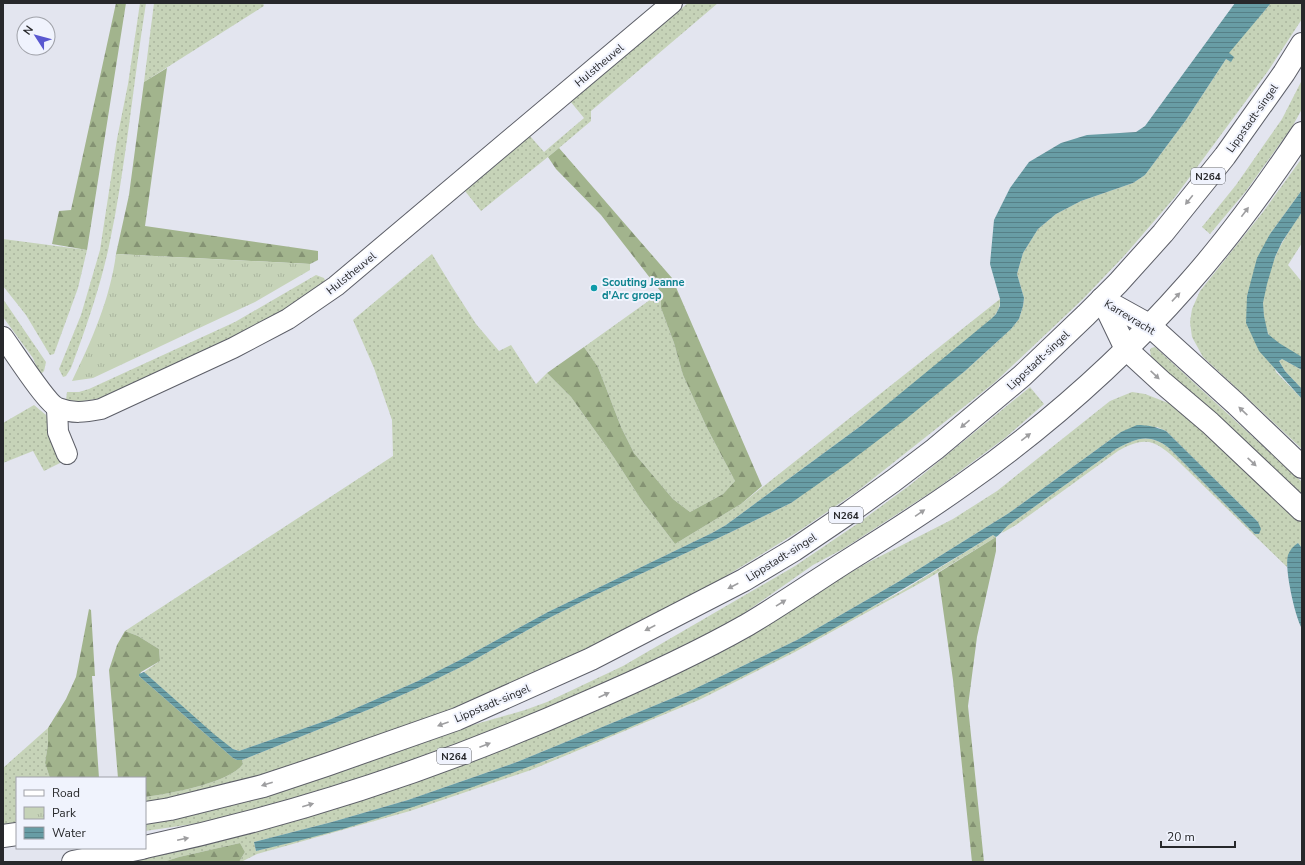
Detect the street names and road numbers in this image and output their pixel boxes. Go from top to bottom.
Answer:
street label: Hulstheuvel [572,40,628,90]
street label: Lippstadt-singel [1223,80,1282,156]
road number: N264 [1191,168,1225,184]
street label: Hulstheuvel [323,248,380,298]
street label: Karrevracht [1102,296,1158,339]
street label: Lippstadt-singel [1004,327,1074,393]
road number: N264 [829,507,863,523]
street label: Lippstadt-singel [743,529,820,585]
street label: Lippstadt-singel [452,680,533,726]
road number: N264 [437,748,471,764]

